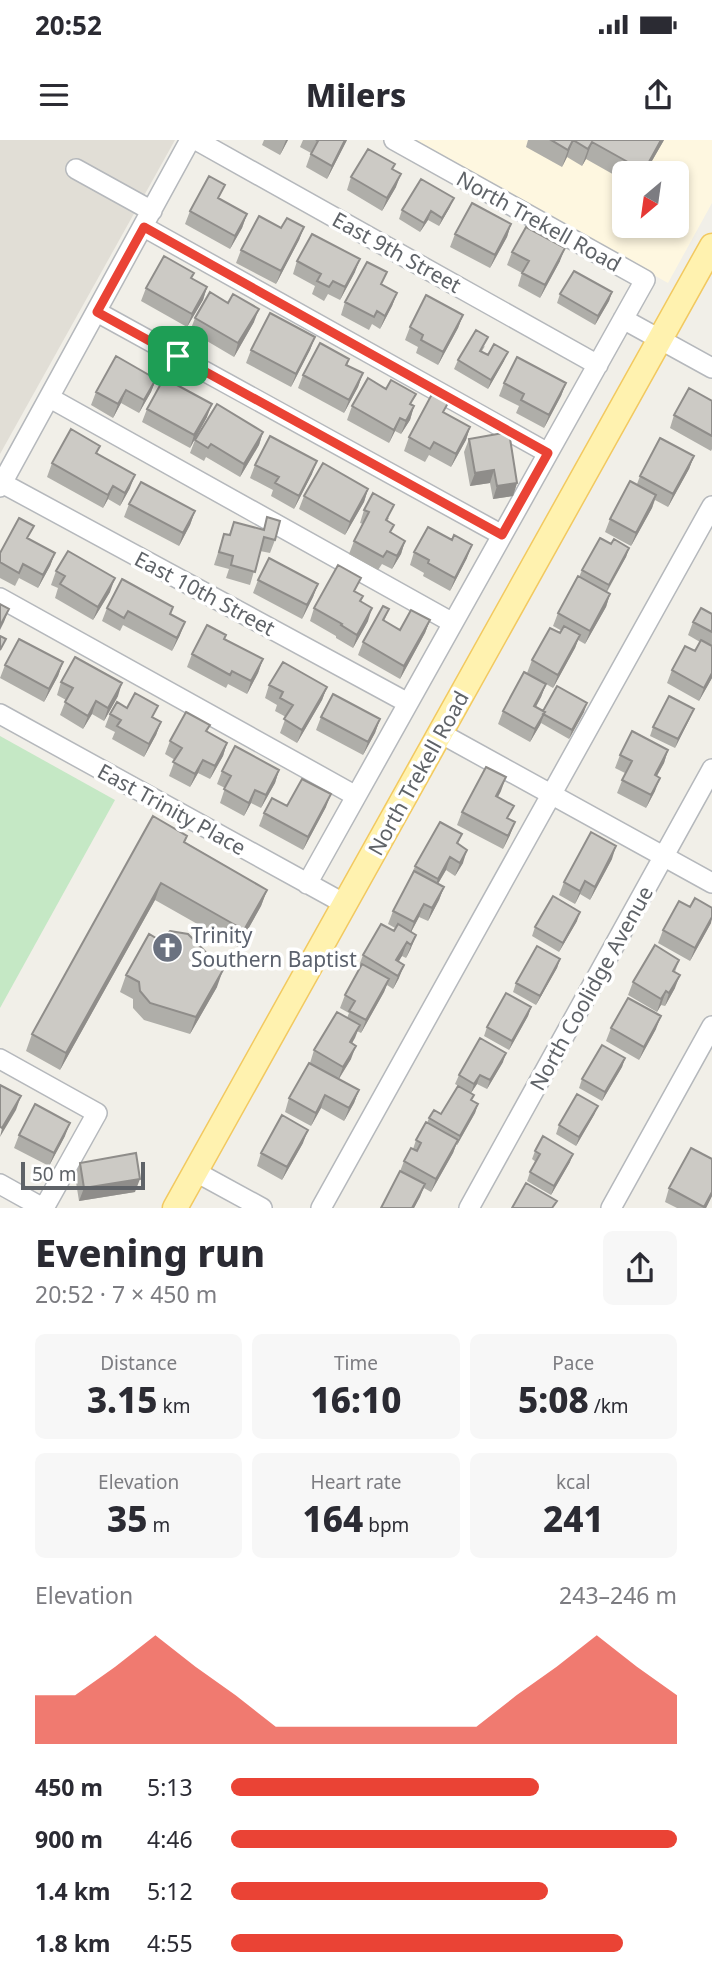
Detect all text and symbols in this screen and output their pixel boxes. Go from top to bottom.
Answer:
text: 20:52 [35,7,102,43]
text: Milers [306,73,406,116]
icon: menu [35,76,73,114]
icon: share [639,76,677,114]
north arrow [612,161,690,238]
map controls [612,161,689,238]
street label: North Trekell Road [452,164,626,278]
street label: East 9th Street [328,205,467,299]
pin [148,326,208,386]
icon: arrive [159,337,197,375]
street label: East 10th Street [130,544,280,642]
street label: North Trekell Road [361,686,475,860]
street label: East Trinity Place [93,757,251,861]
street label: North Coolidge Avenue [523,881,659,1095]
place label: Trinity Southern Baptist [191,921,357,973]
church icon: Trinity Southern Baptist [151,930,185,964]
scale bar [21,1159,145,1191]
text: 50 m [32,1161,76,1187]
text: Evening run [35,1226,265,1278]
button: share [603,1231,677,1305]
text: 20:52 · 7 × 450 m [35,1278,217,1310]
text: Distance [100,1350,177,1376]
text: Time [334,1350,378,1376]
text: Pace [552,1350,594,1376]
text: 3.15 [87,1376,158,1423]
text: 16:10 [311,1376,401,1423]
text: 5:08 [518,1376,589,1423]
text: km [158,1393,190,1419]
text: /km [589,1393,629,1419]
text: Elevation [98,1469,179,1495]
text: Heart rate [311,1469,401,1495]
text: kcal [556,1469,591,1495]
text: 35 [107,1495,148,1542]
text: 164 [303,1495,363,1542]
text: 241 [543,1495,604,1542]
text: m [148,1512,170,1538]
text: bpm [363,1512,409,1538]
text: Elevation [35,1579,133,1611]
text: 243–246 m [559,1579,677,1611]
text: 450 m [35,1771,103,1803]
text: 5:13 [147,1771,193,1803]
text: 900 m [35,1823,103,1855]
text: 4:46 [147,1823,193,1855]
text: 1.4 km [35,1875,110,1907]
text: 5:12 [147,1875,193,1907]
text: 1.8 km [35,1927,110,1959]
text: 4:55 [147,1927,193,1959]

